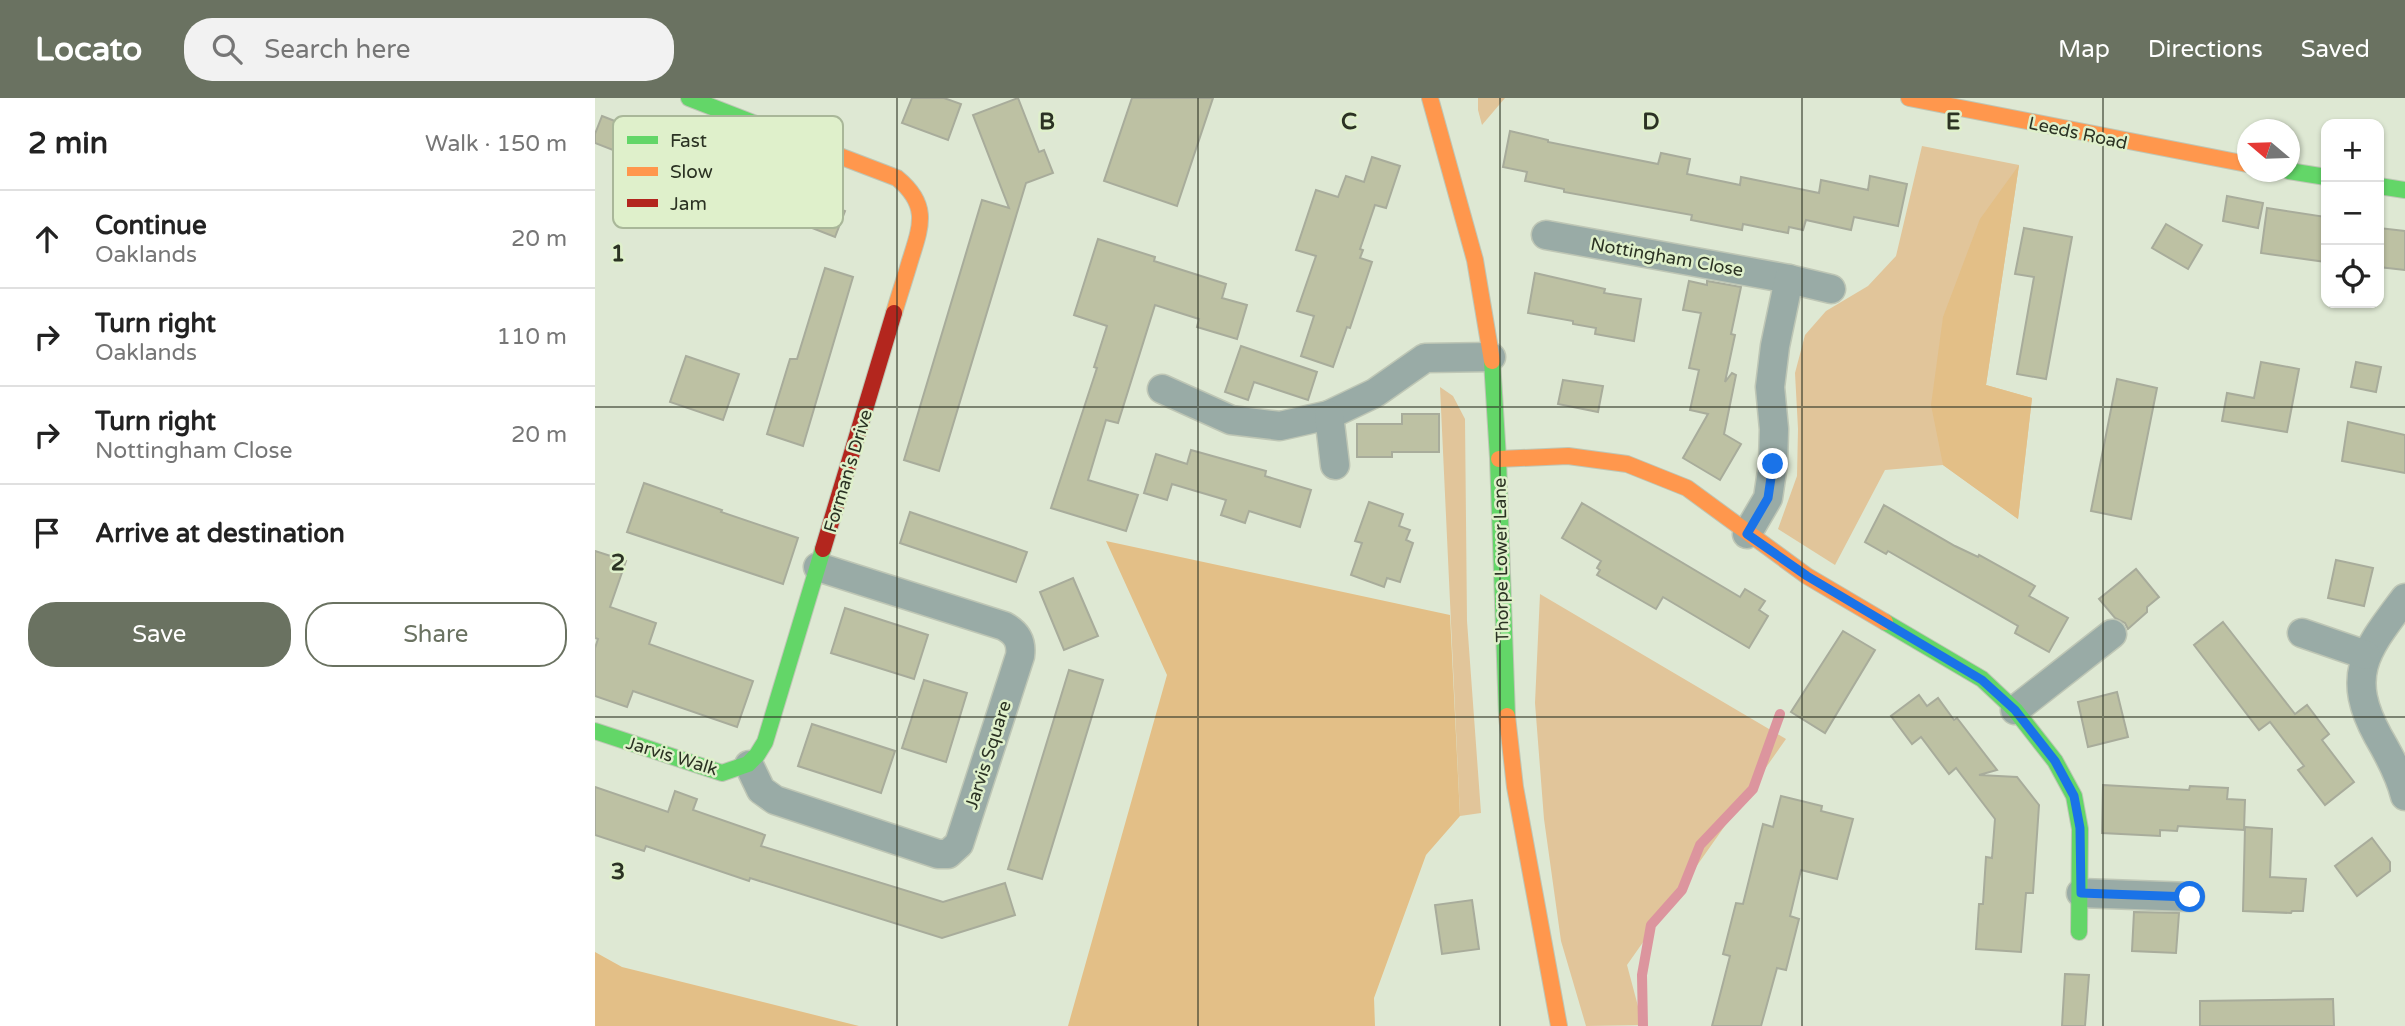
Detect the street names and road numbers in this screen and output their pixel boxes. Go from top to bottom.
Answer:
street label: Leeds Road [2026,112,2130,154]
street label: Nottingham Close [1589,233,1745,281]
street label: Forman's Drive [819,407,877,535]
street label: Thorpe Lower Lane [1489,478,1513,642]
street label: Jarvis Square [960,698,1016,812]
street label: Jarvis Walk [624,732,721,780]

